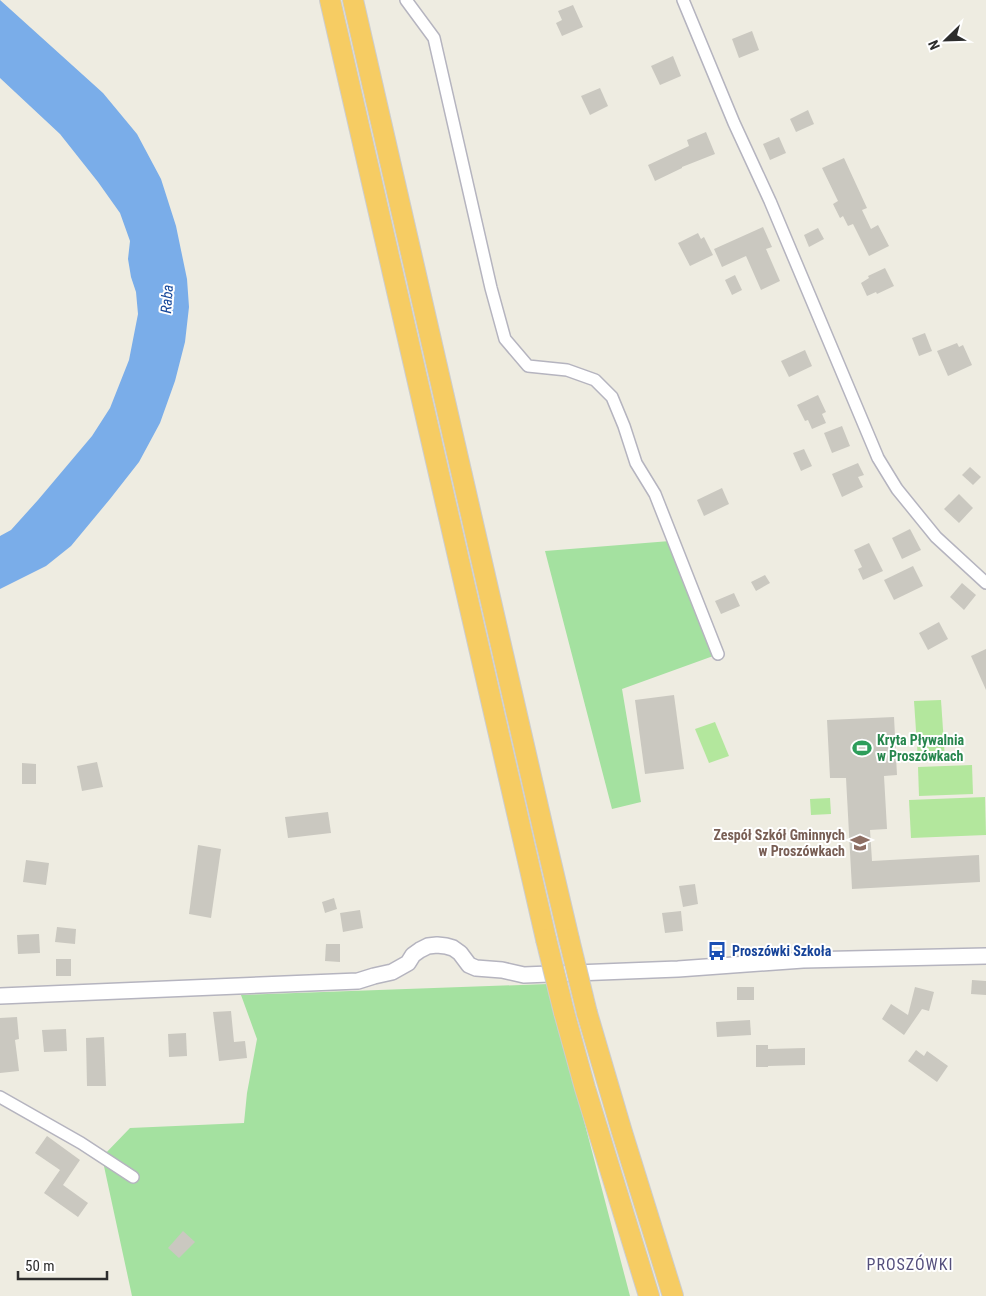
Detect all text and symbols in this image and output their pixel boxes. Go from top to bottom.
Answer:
north arrow [921,15,971,65]
text: N [925,38,943,52]
water label: Raba [157,284,177,314]
place label: Kryta Pływalnia w Proszówkach [877,732,964,764]
sports icon: Kryta Pływalnia w Proszówkach [851,737,873,759]
place label: Zespół Szkół Gminnych w Proszówkach [713,827,845,859]
school or university icon: Zespół Szkół Gminnych w Proszówkach [849,832,871,854]
bus stop icon: Proszówki Szkoła [706,940,728,962]
place label: Proszówki Szkoła [732,943,832,959]
scale bar [18,1248,106,1280]
district label: PROSZÓWKI [867,1254,953,1274]
text: 50 m [25,1257,55,1275]

